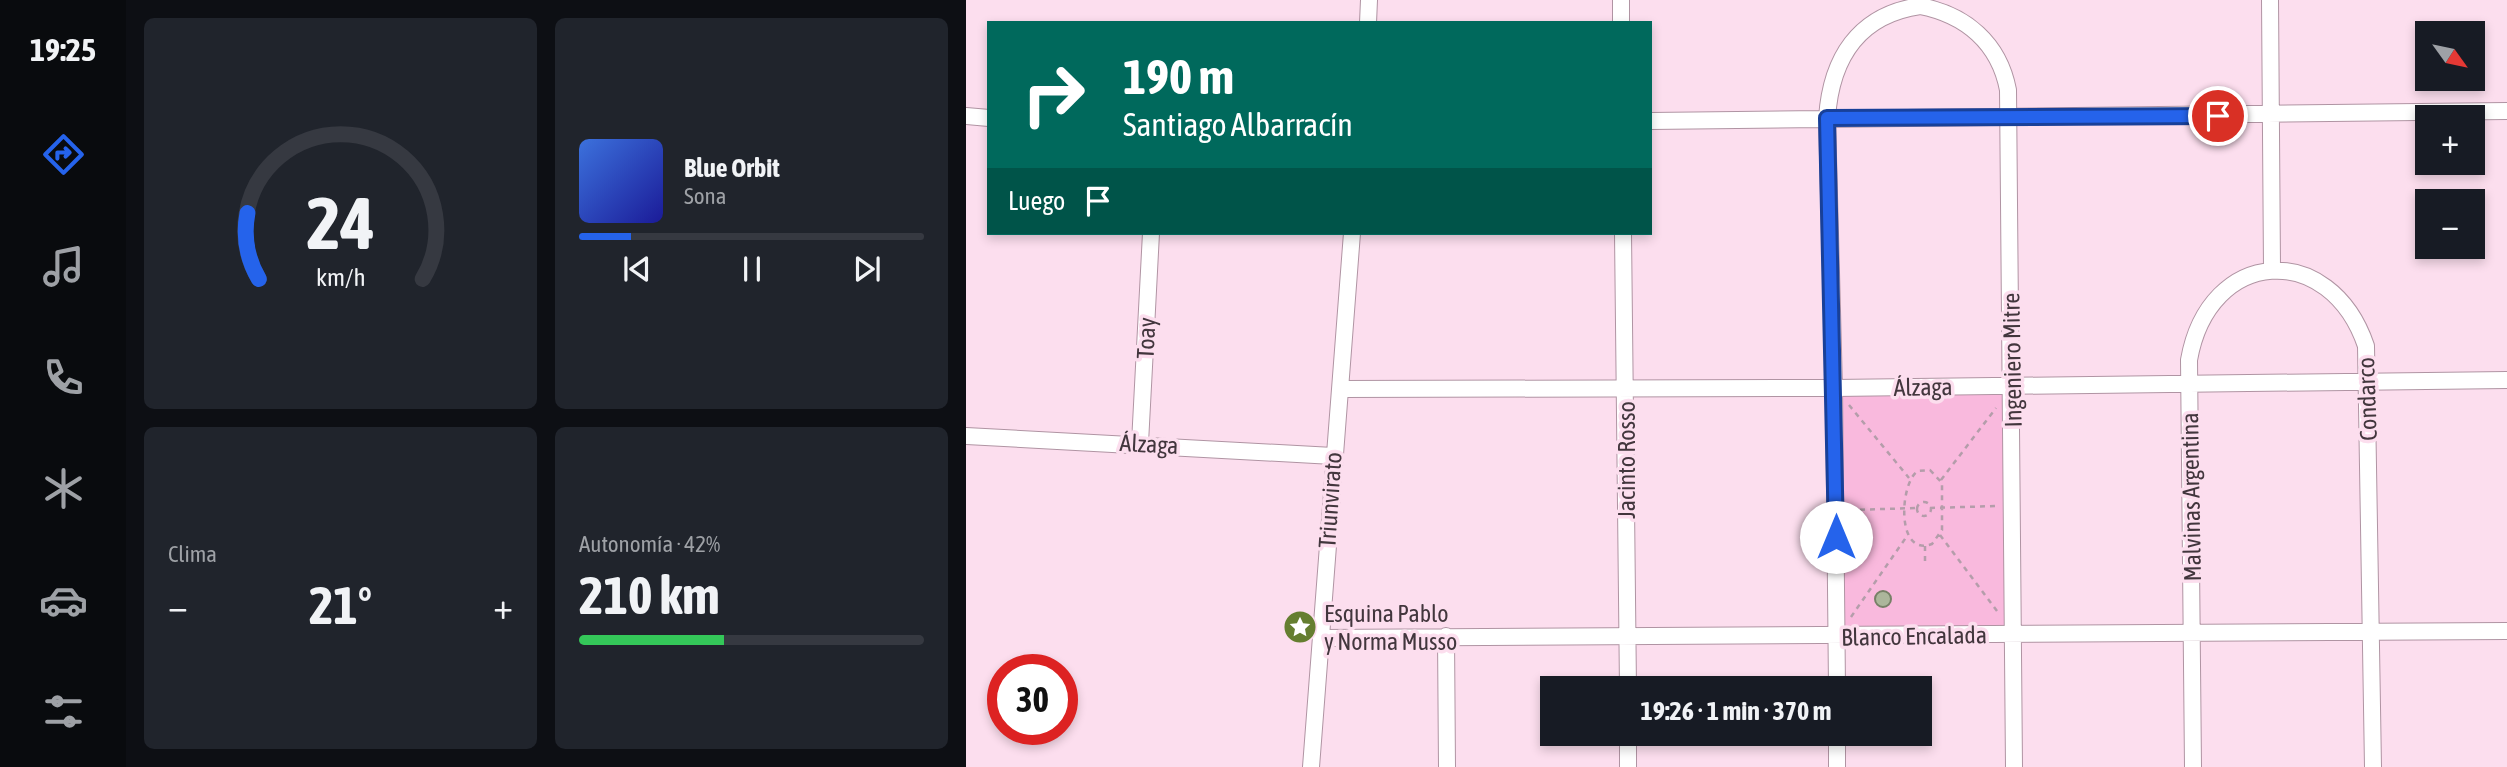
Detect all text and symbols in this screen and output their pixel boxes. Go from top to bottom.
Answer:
north arrow [2415,21,2485,91]
map controls [2415,21,2485,259]
text: 19:25 [30,31,96,68]
text: 190 m [1123,48,1234,104]
icon: right [1008,49,1099,140]
pin [2188,86,2248,146]
icon: arrive [2199,97,2237,135]
button: + [2415,105,2485,175]
text: Santiago Albarracín [1123,106,1353,143]
icon: directions [39,130,88,179]
text: Blue Orbit [684,153,780,183]
text: 24 [306,182,375,265]
icon: arrive [1079,182,1117,220]
text: Sona [684,183,726,209]
text: Luego [1008,186,1065,216]
button: − [2415,189,2485,259]
icon: music [39,242,88,291]
icon: previous [618,250,656,288]
icon: pause [733,250,771,288]
icon: next [848,250,886,288]
text: km/h [316,263,365,291]
street label: Ingeniero Mitre [1997,292,2027,428]
street label: Toay [1131,317,1161,359]
icon: phone [39,353,88,402]
street label: Condarco [2352,357,2382,441]
street label: Álzaga [1893,373,1953,401]
street label: Jacinto Rosso [1613,401,1640,519]
street label: Malvinas Argentina [2176,412,2206,582]
street label: Álzaga [1119,429,1179,459]
street label: Triunvirato [1313,451,1347,549]
icon: climate [39,464,88,513]
position arrow [1799,500,1873,574]
text: Autonomía · 42% [579,531,720,557]
text: Clima [168,541,217,567]
text: 210 km [579,565,720,625]
text: 21° [309,575,372,635]
icon: car [39,576,88,625]
text: − [168,584,188,627]
text: + [493,584,513,627]
place label: Esquina Pablo y Norma Musso [1324,600,1457,655]
place icon: Esquina Pablo y Norma Musso [1281,608,1319,646]
street label: Blanco Encalada [1841,621,1987,651]
speed limit sign: 30 [987,654,1078,745]
icon: filters [39,687,88,736]
text: 19:26 · 1 min · 370 m [1641,696,1831,726]

